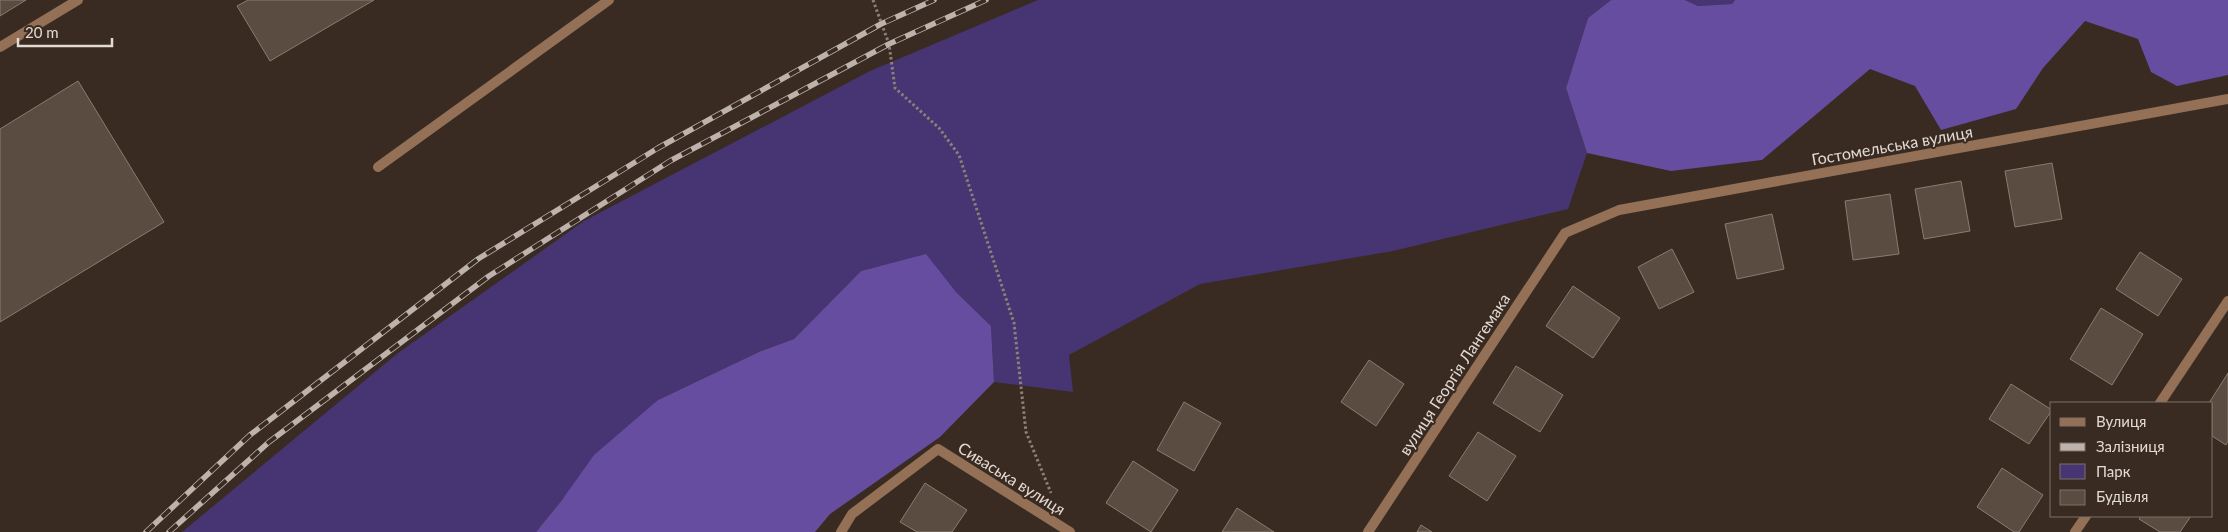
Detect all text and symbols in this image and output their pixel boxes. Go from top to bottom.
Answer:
scale bar [18,15,111,47]
text: 20 m [25,23,59,41]
street label: Гостомельська вулиця [1810,121,1974,169]
street label: вулиця Георгія Лангемака [1395,290,1513,458]
legend [2050,402,2213,517]
text: Вулиця [2096,412,2146,430]
street label: Сиваська вулиця [955,437,1069,519]
text: Залізниця [2096,437,2165,455]
text: Парк [2096,462,2131,480]
text: Будівля [2096,487,2148,505]

